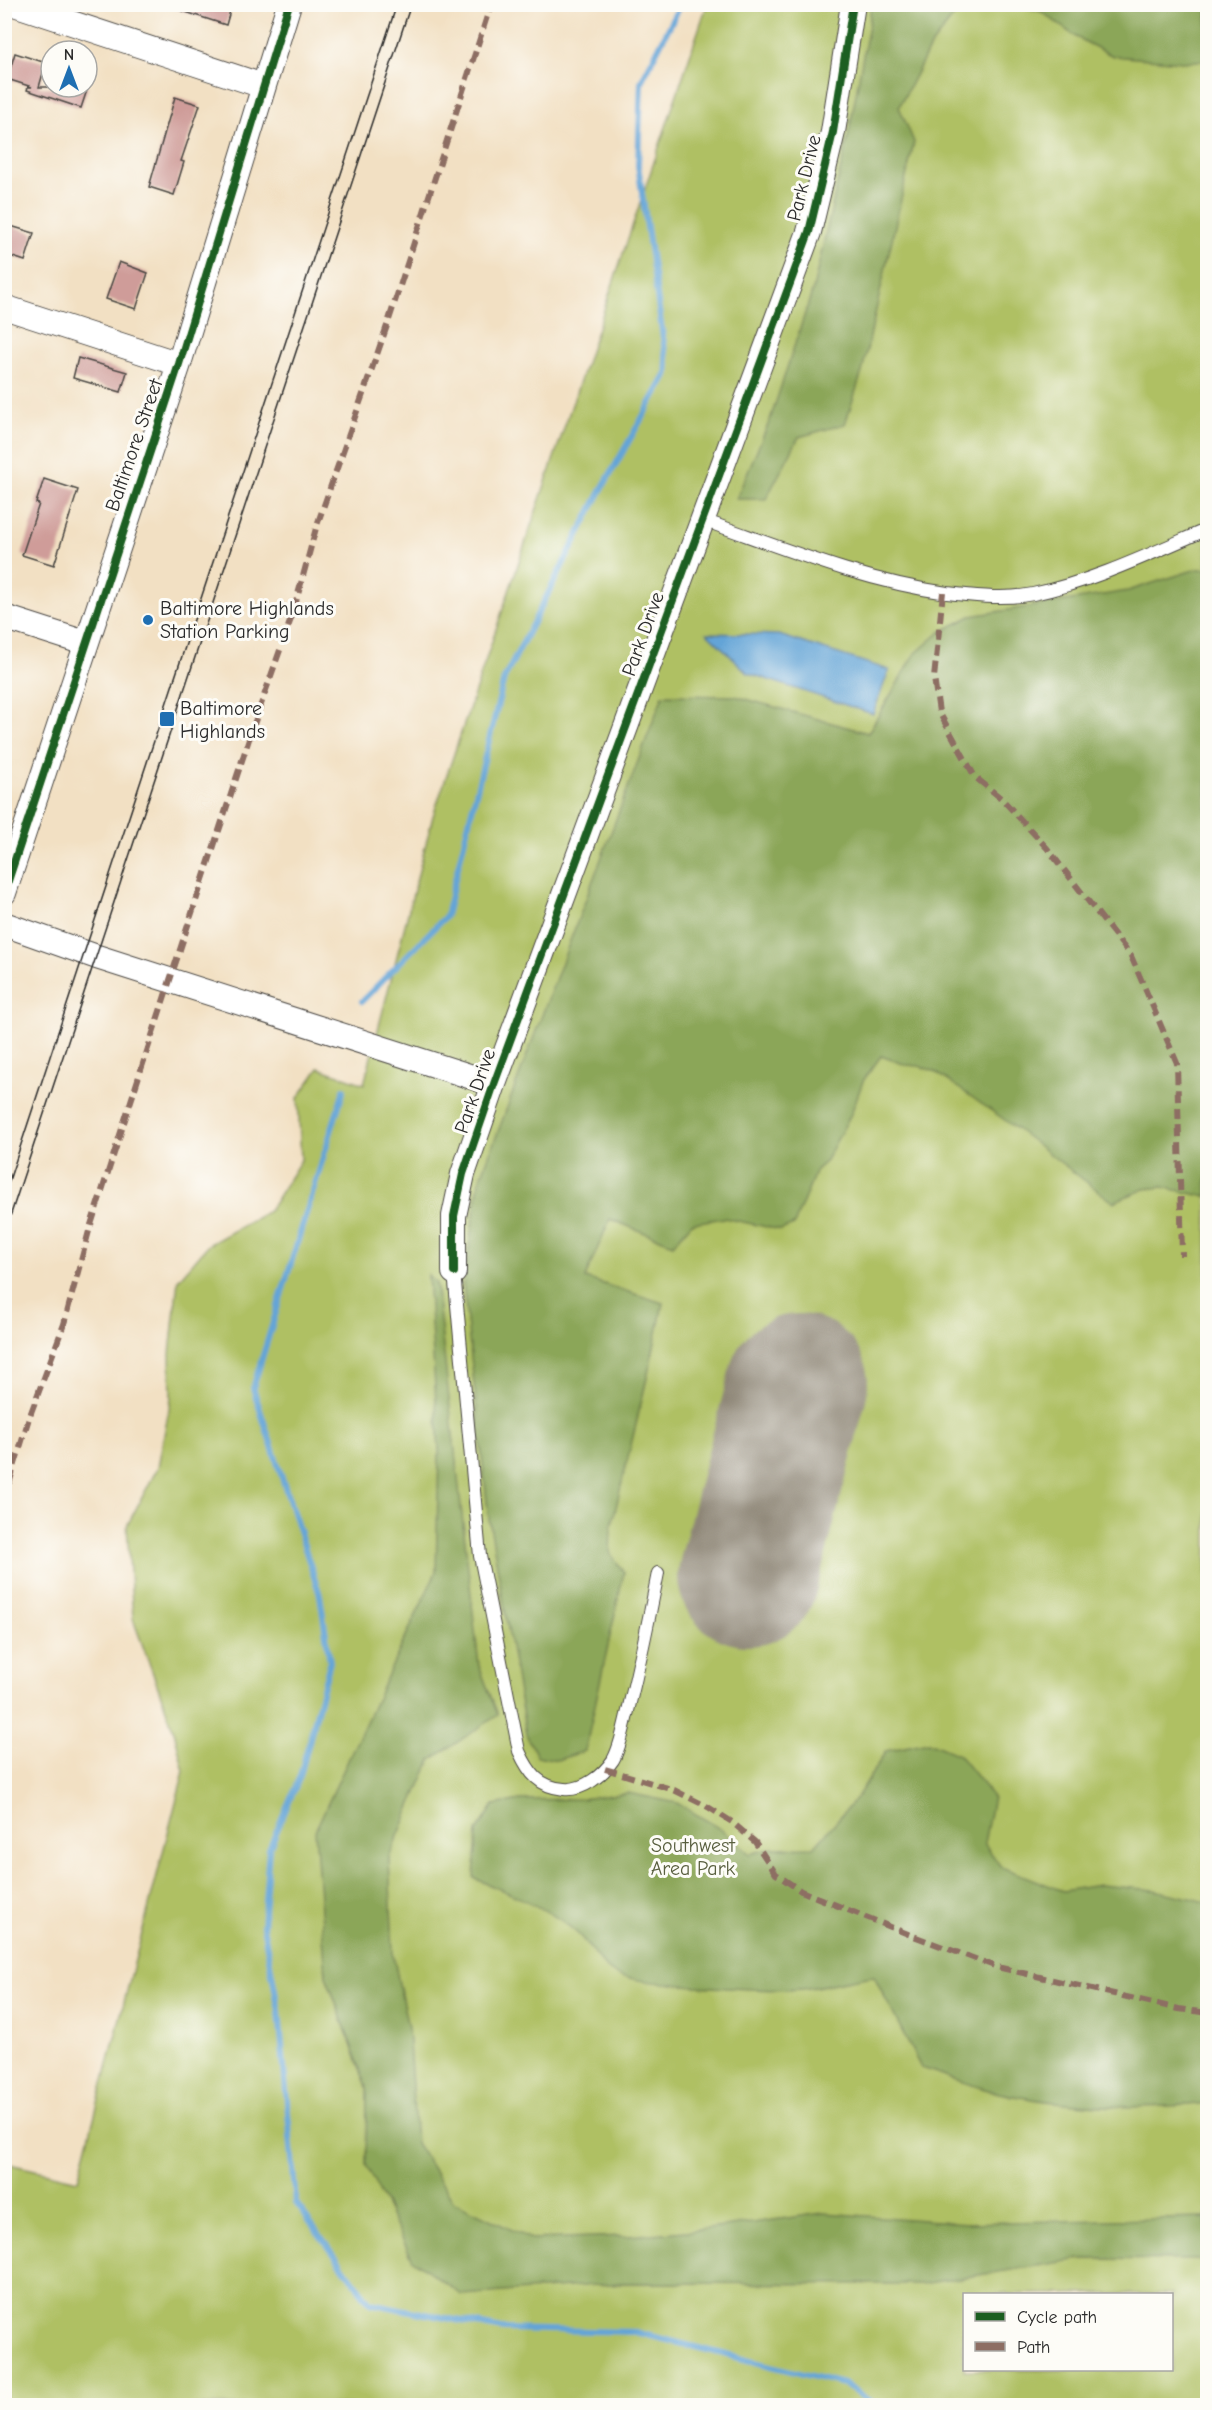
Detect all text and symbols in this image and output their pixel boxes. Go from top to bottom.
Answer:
north arrow [39,39,99,99]
text: N [64,46,74,64]
street label: Park Drive [782,133,826,223]
street label: Baltimore Street [101,374,168,514]
street label: Park Drive [617,589,669,679]
place label: Baltimore Highlands Station Parking [160,597,334,643]
marker: Baltimore Highlands Station Parking [141,613,155,627]
place label: Baltimore Highlands [180,697,265,743]
marker: Baltimore Highlands [158,710,176,728]
street label: Park Drive [450,1046,500,1136]
park label: Southwest Area Park [651,1834,736,1880]
legend [963,2293,1173,2371]
text: Cycle path [1017,2307,1097,2328]
text: Path [1017,2337,1050,2358]

